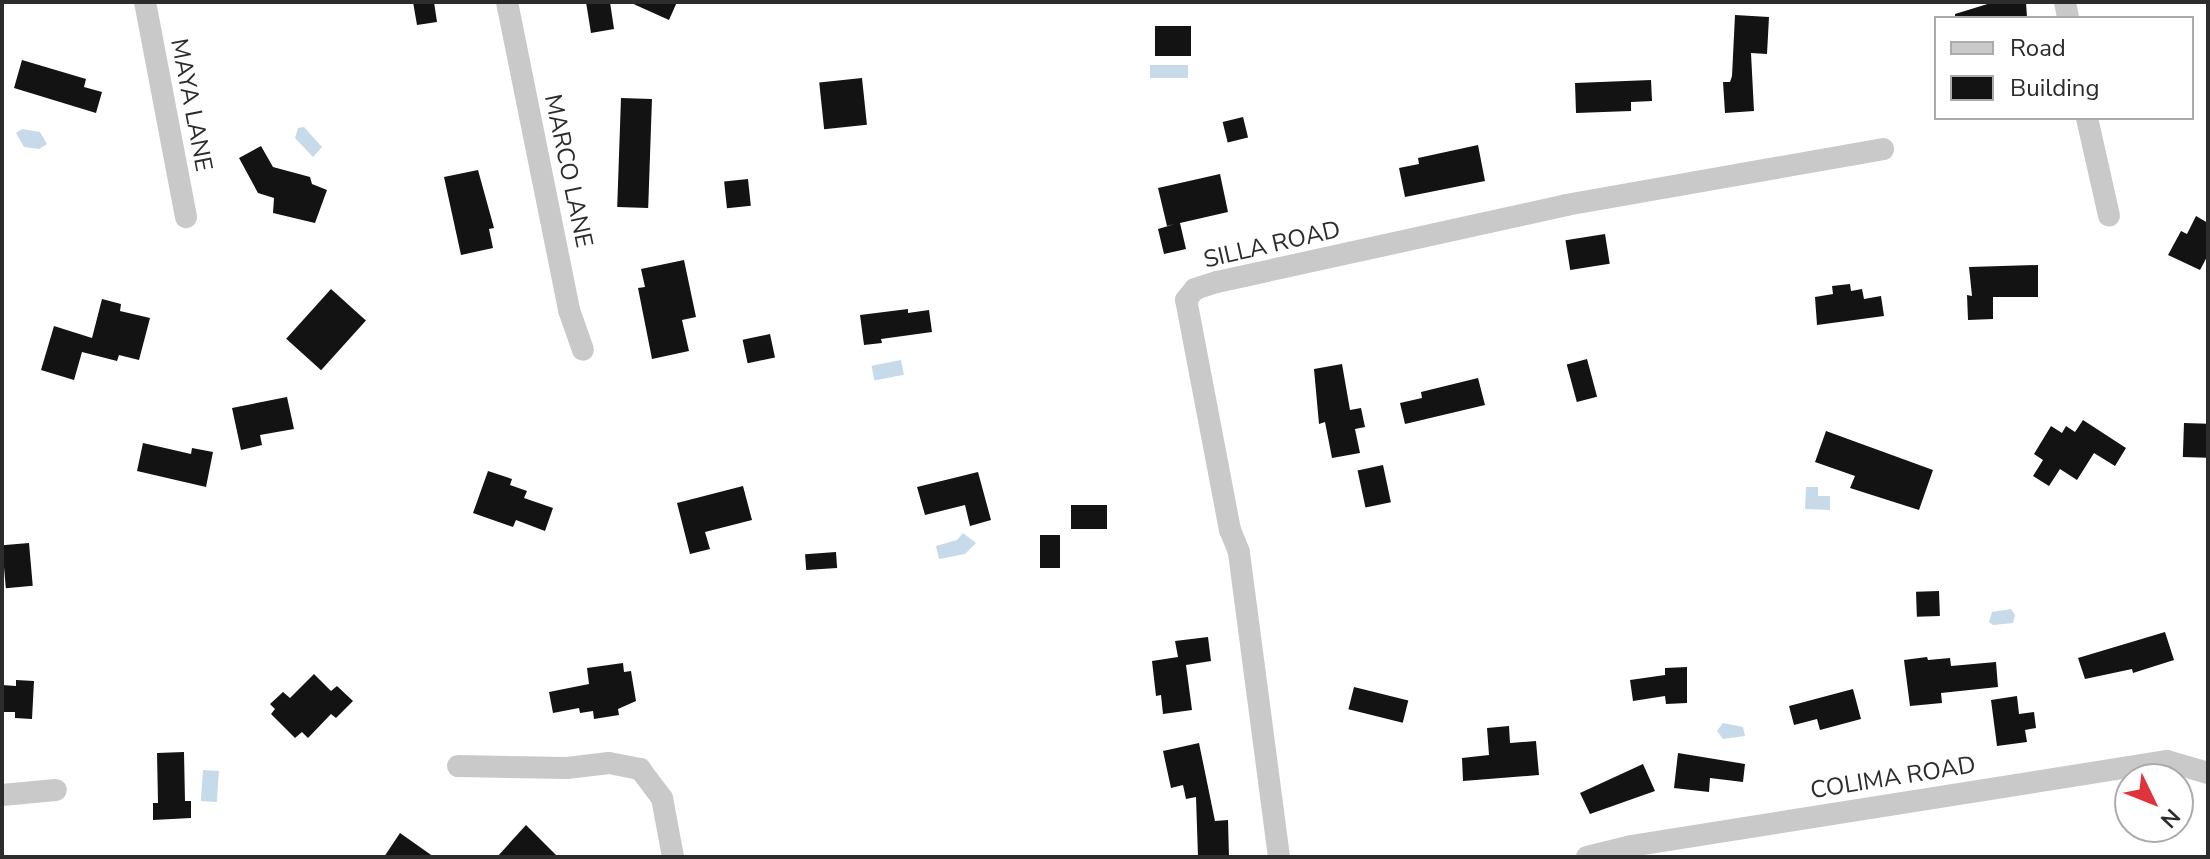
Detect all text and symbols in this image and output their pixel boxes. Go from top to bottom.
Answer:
legend [1934,16,2194,120]
text: Road [2010,32,2066,64]
street label: MAYA LANE [164,36,218,174]
text: Building [2010,72,2100,104]
street label: MARCO LANE [538,92,598,250]
street label: SILLA ROAD [1201,215,1343,275]
street label: COLIMA ROAD [1808,751,1978,805]
north arrow [2114,763,2194,843]
text: N [2154,802,2187,834]

